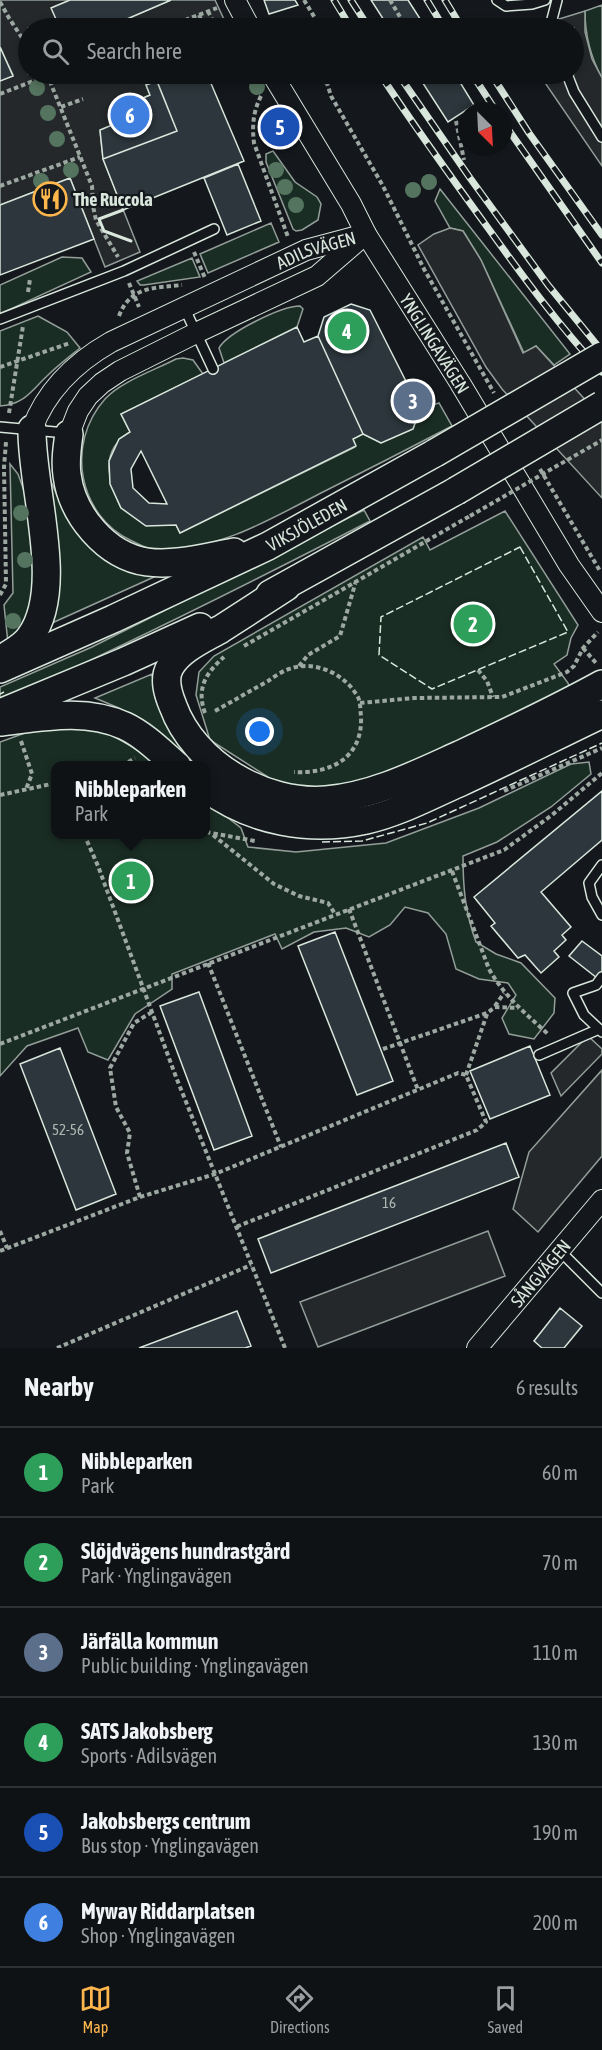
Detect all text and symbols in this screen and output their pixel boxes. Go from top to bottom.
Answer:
search box [18,18,584,84]
icon: search [39,35,72,68]
text: Search here [87,38,182,64]
pin: 6 [110,92,150,138]
north arrow [458,102,512,156]
pin: 5 [260,104,300,150]
restaurant icon: The Ruccola [32,181,68,217]
place label: The Ruccola [73,189,153,210]
street label: ADILSVÄGEN [272,227,358,273]
street label: YNGLINGAVÄGEN [396,290,474,397]
pin: 4 [328,308,366,354]
pin: 3 [394,378,432,424]
street label: VIKSJÖLEDEN [262,494,351,555]
pin: 2 [454,602,492,646]
your location [245,717,274,746]
popup [51,761,210,839]
text: Nibbleparken [75,776,186,802]
text: Park [75,802,108,825]
pin: 1 [112,858,150,904]
house number: 52-56 [52,1121,84,1138]
house number: 16 [382,1194,396,1211]
street label: SÅNGVÄGEN [506,1235,575,1311]
text: Nearby [24,1372,94,1402]
text: 6 results [516,1376,578,1399]
text: Nibbleparken [81,1448,193,1474]
text: 1 [39,1461,48,1484]
text: 60 m [542,1461,578,1484]
text: Park [81,1474,114,1497]
text: Slöjdvägens hundrastgård [81,1538,290,1564]
text: 2 [39,1551,48,1574]
text: 70 m [542,1551,578,1574]
text: Park · Ynglingavägen [81,1564,232,1587]
text: Järfälla kommun [81,1628,218,1654]
text: 3 [39,1641,48,1664]
text: 110 m [533,1641,578,1664]
text: Public building · Ynglingavägen [81,1654,309,1677]
text: SATS Jakobsberg [81,1718,213,1744]
text: 4 [39,1731,48,1754]
text: 130 m [533,1731,578,1754]
text: Sports · Adilsvägen [81,1744,217,1767]
text: Jakobsbergs centrum [81,1808,251,1834]
text: 5 [39,1821,48,1844]
text: 190 m [533,1821,578,1844]
text: Bus stop · Ynglingavägen [81,1834,259,1857]
text: Myway Riddarplatsen [81,1898,255,1924]
text: 6 [39,1911,48,1934]
text: 200 m [533,1911,578,1934]
text: Shop · Ynglingavägen [81,1924,236,1947]
tab: Map [79,1982,112,2036]
tab: Directions [270,1982,330,2036]
tab: Saved [488,1982,523,2036]

